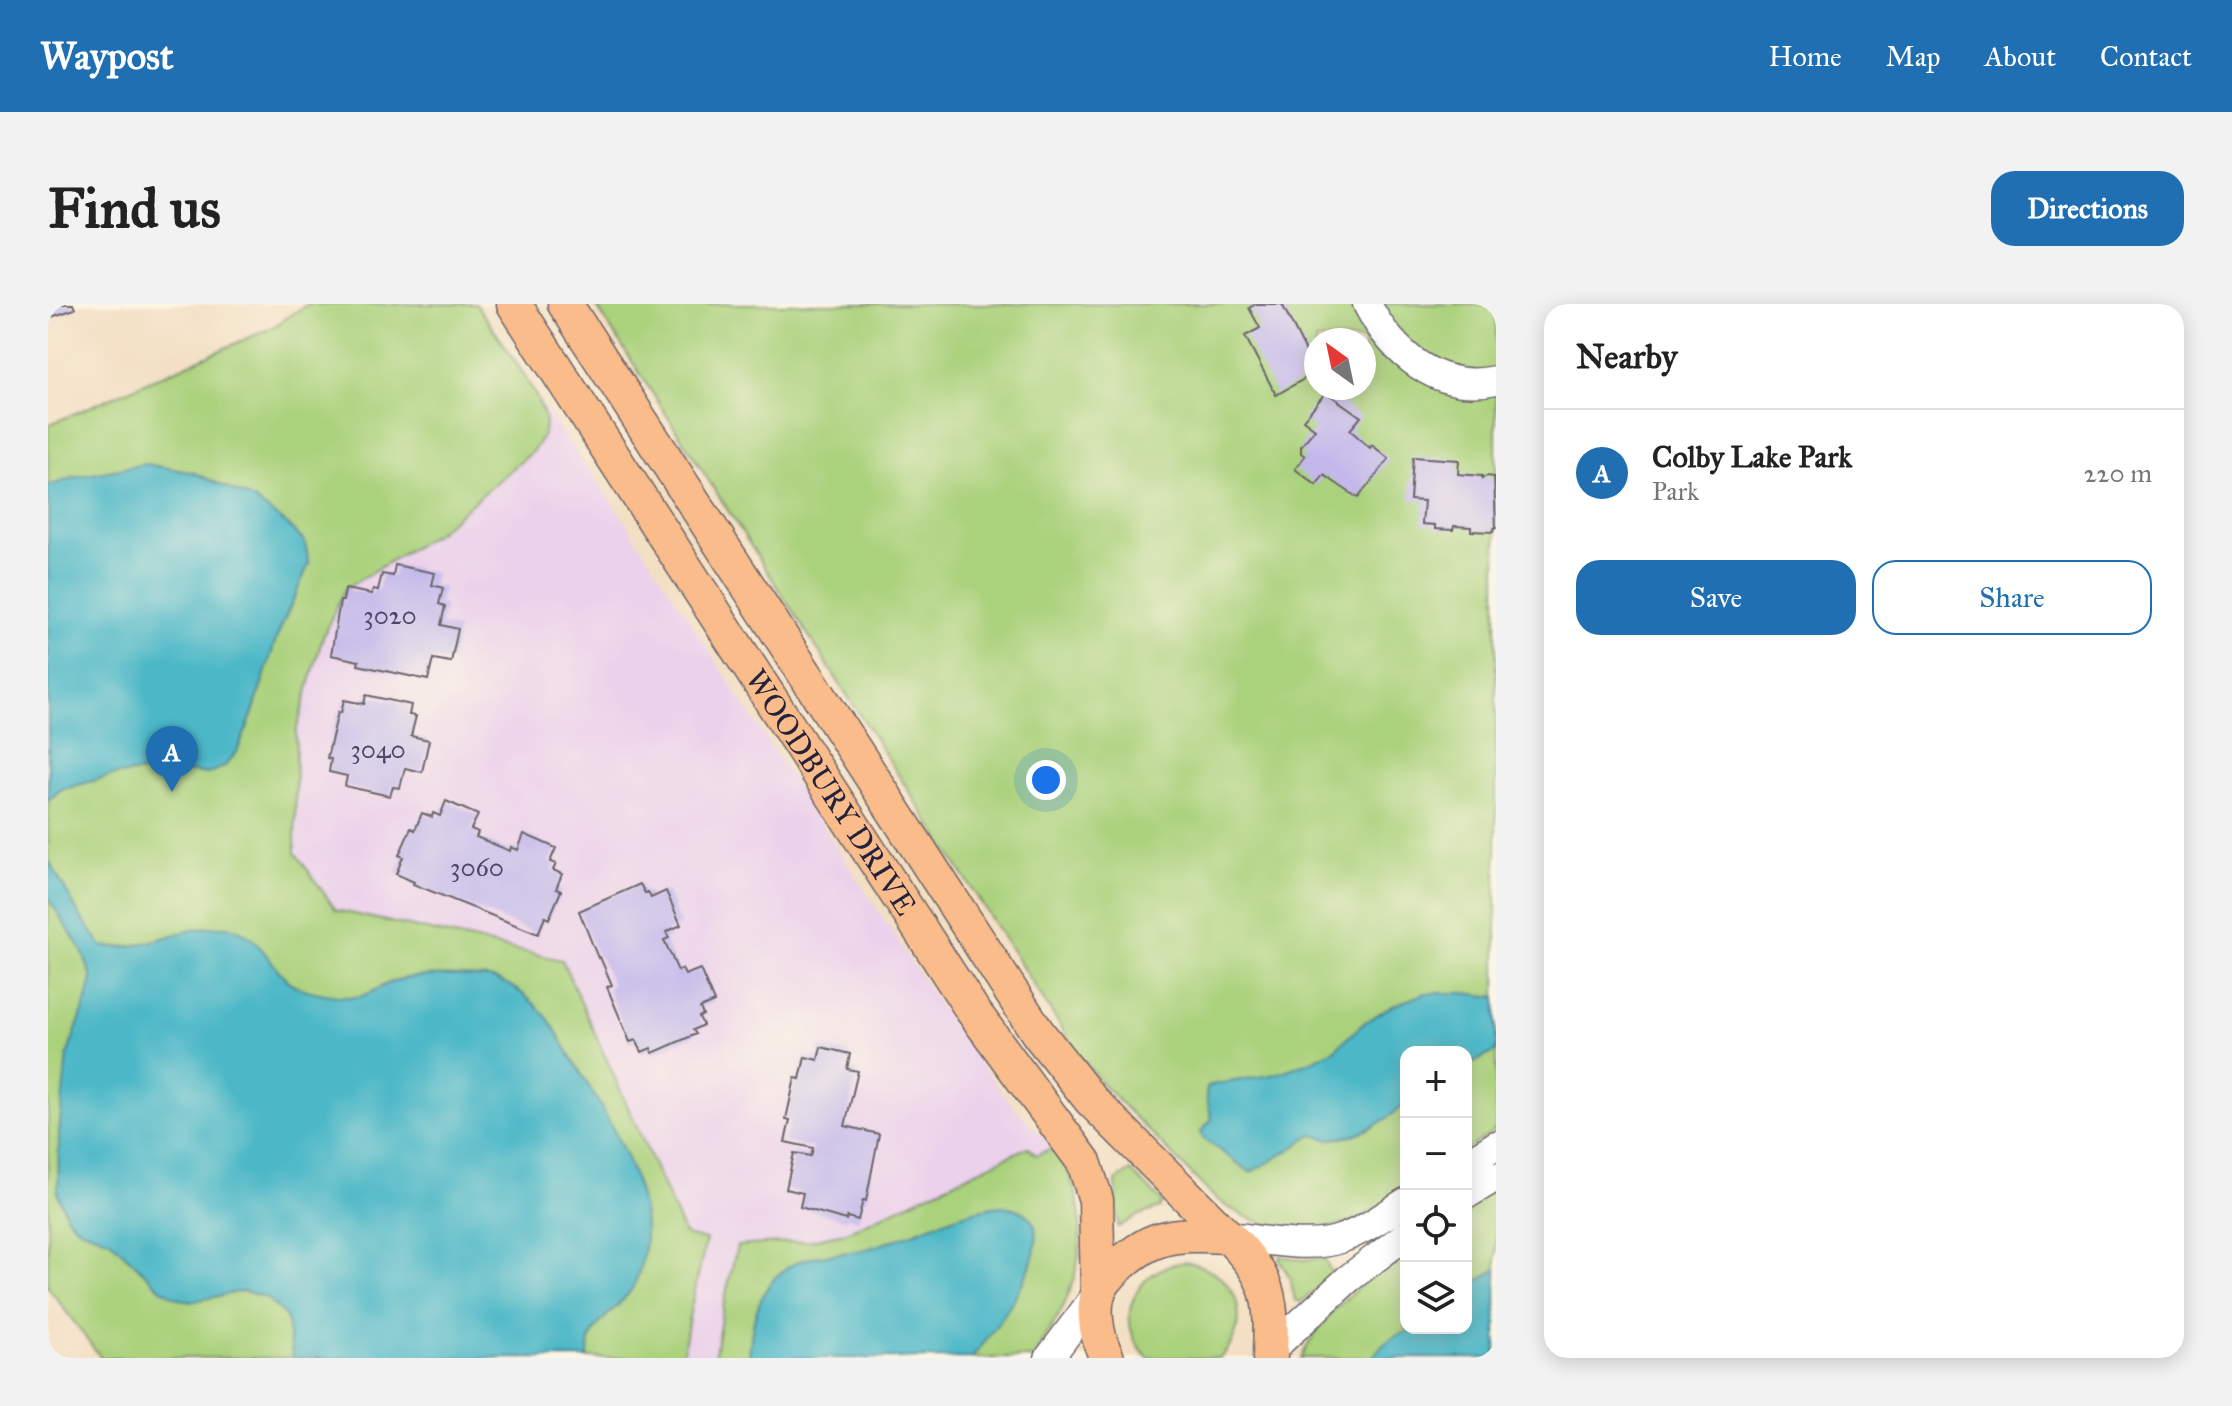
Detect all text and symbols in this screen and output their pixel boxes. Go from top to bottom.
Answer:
text: Waypost [40,33,173,79]
text: Home [1769,39,1842,74]
text: Map [1886,39,1940,74]
text: About [1984,39,2056,74]
text: Contact [2100,39,2192,74]
button: Directions [1991,171,2184,246]
text: Find us [48,174,221,242]
north arrow [1304,328,1376,400]
text: Nearby [1576,336,1678,377]
text: Colby Lake Park [1652,439,1852,475]
text: A [1593,457,1611,489]
text: 220 m [2084,457,2152,489]
text: Park [1652,475,1699,507]
button: Save [1576,560,1856,635]
button: Share [1872,560,2152,635]
house number: 3020 [363,599,417,631]
street label: WOODBURY DRIVE [738,662,924,922]
pin: A [146,726,198,792]
house number: 3040 [350,733,406,765]
your location [1026,760,1066,800]
house number: 3060 [450,851,504,883]
map controls [1400,1046,1472,1334]
button: + [1400,1046,1472,1118]
button: − [1400,1118,1472,1190]
button: locate [1400,1190,1472,1262]
button: layers [1400,1262,1472,1334]

